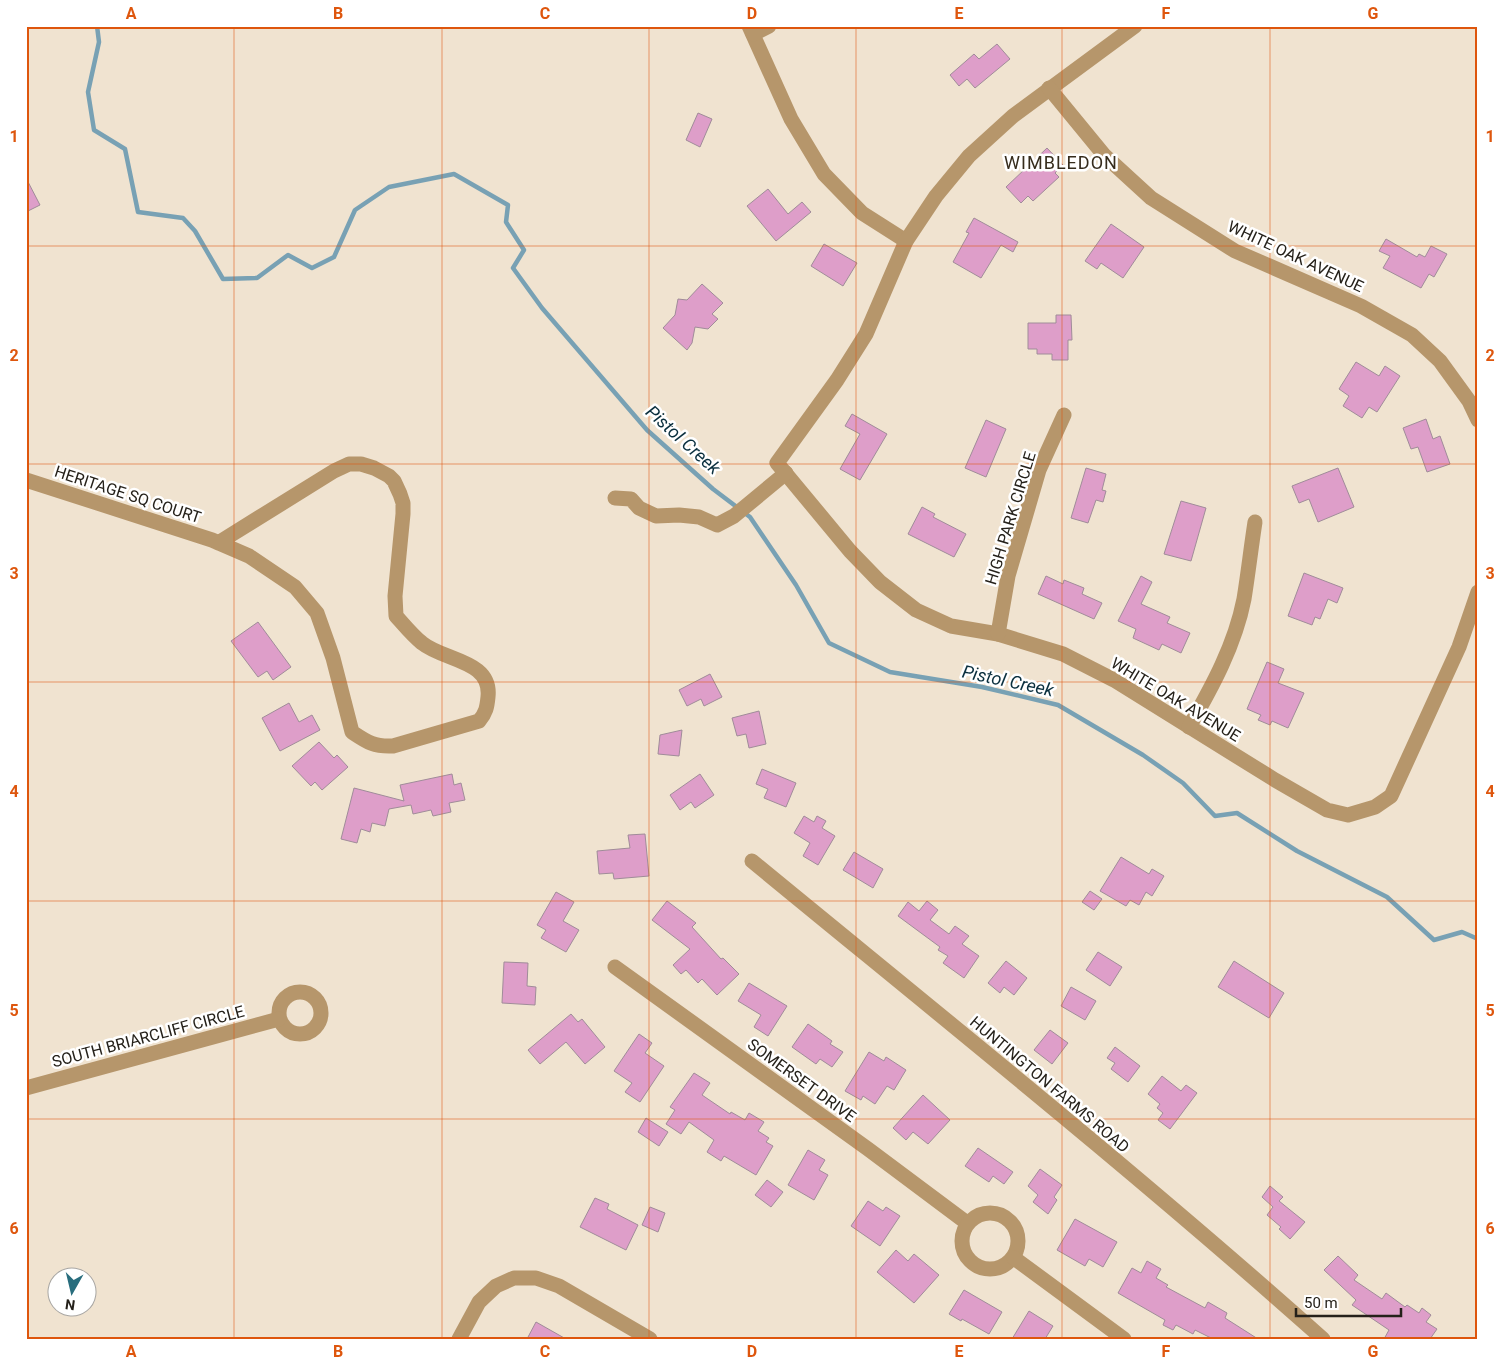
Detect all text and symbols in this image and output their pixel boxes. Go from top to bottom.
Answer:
text: A [126,4,137,23]
text: B [333,4,343,23]
text: C [540,4,550,23]
text: D [747,4,757,23]
text: E [955,4,964,23]
text: F [1162,4,1171,23]
text: G [1368,4,1379,23]
text: 1 [9,127,19,146]
text: 1 [1485,127,1495,146]
district label: WIMBLEDON [1004,152,1118,173]
street label: WHITE OAK AVENUE [1225,217,1367,296]
text: 2 [9,346,19,365]
text: 2 [1485,346,1495,365]
water label: Pistol Creek [642,401,726,479]
street label: HIGH PARK CIRCLE [981,449,1040,587]
street label: HERITAGE SQ COURT [52,462,204,527]
text: 3 [9,564,19,583]
text: 3 [1485,564,1495,583]
street label: WHITE OAK AVENUE [1108,653,1244,746]
water label: Pistol Creek [960,661,1057,701]
text: 4 [9,782,19,801]
text: 4 [1485,782,1495,801]
text: 5 [9,1001,19,1020]
text: 5 [1485,1001,1495,1020]
street label: SOUTH BRIARCLIFF CIRCLE [50,1002,246,1071]
street label: HUNTINGTON FARMS ROAD [966,1012,1133,1157]
street label: SOMERSET DRIVE [744,1035,860,1126]
text: 6 [9,1219,19,1238]
text: 6 [1485,1219,1495,1238]
north arrow [48,1268,98,1318]
scale bar [1296,1285,1402,1317]
text: 50 m [1304,1294,1338,1312]
text: N [64,1296,76,1313]
text: A [126,1342,137,1361]
text: B [333,1342,343,1361]
text: C [540,1342,550,1361]
text: D [747,1342,757,1361]
text: E [955,1342,964,1361]
text: F [1162,1342,1171,1361]
text: G [1368,1342,1379,1361]

